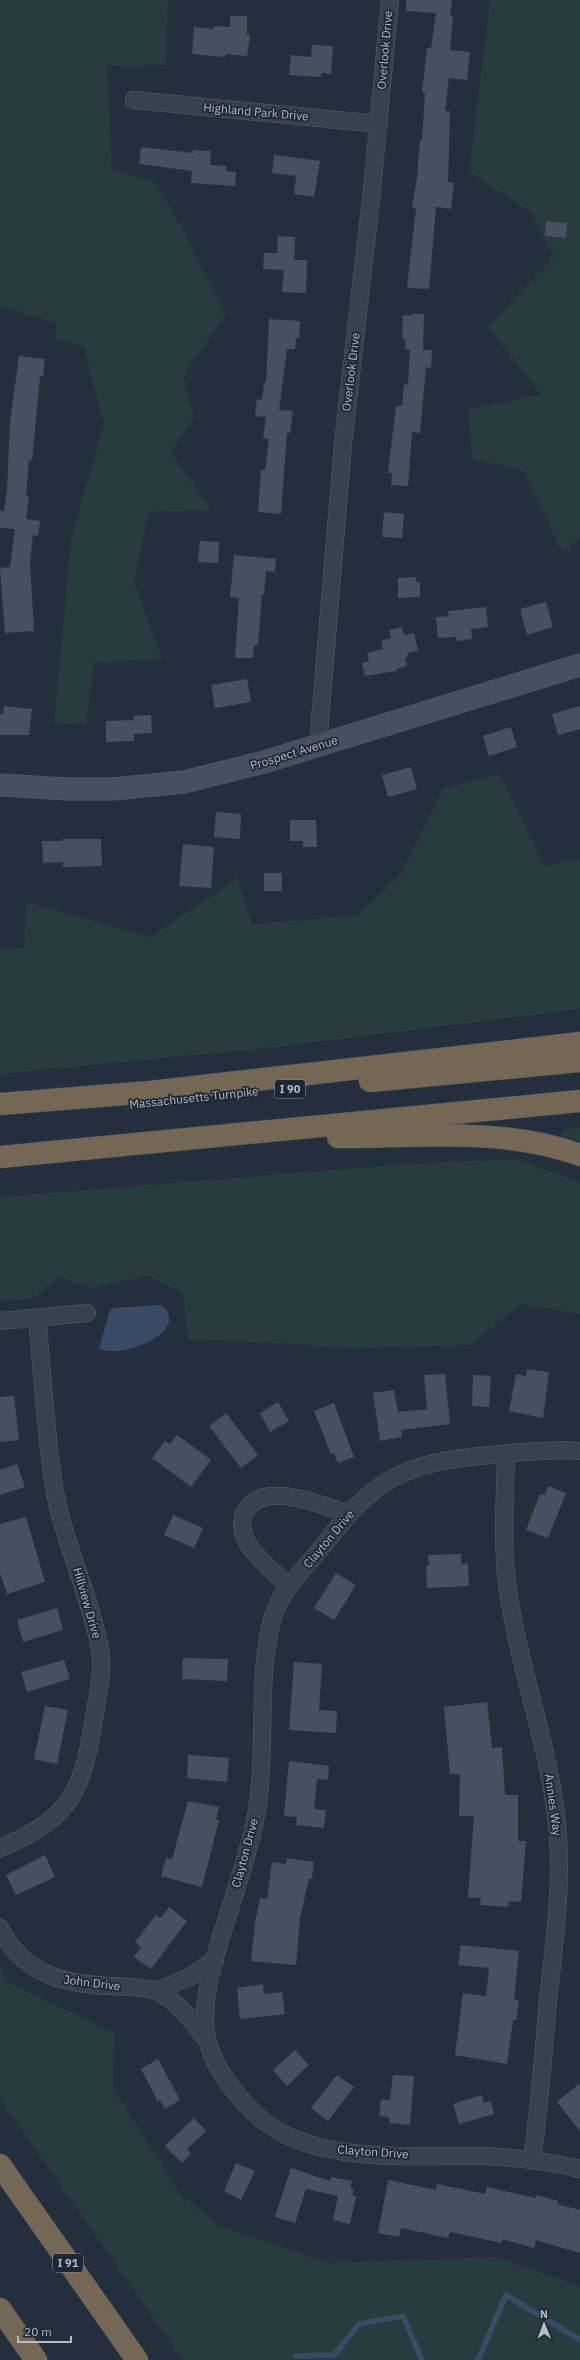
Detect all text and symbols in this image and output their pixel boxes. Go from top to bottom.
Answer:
street label: Overlook Drive [374,10,395,90]
street label: Highland Park Drive [203,99,310,124]
street label: Overlook Drive [338,331,363,412]
street label: Prospect Avenue [248,732,340,773]
road number: I 90 [275,1080,305,1098]
street label: Massachusetts Turnpike [128,1083,260,1112]
street label: Clayton Drive [300,1506,358,1571]
street label: Hillview Drive [70,1566,105,1640]
street label: Annies Way [542,1773,565,1837]
street label: Clayton Drive [228,1816,261,1889]
street label: John Drive [63,1972,122,1993]
street label: Clayton Drive [337,2142,410,2162]
road number: I 91 [53,2254,83,2272]
north arrow [524,2304,564,2344]
text: N [540,2307,548,2321]
scale bar [18,2318,71,2344]
text: 20 m [24,2324,52,2339]

